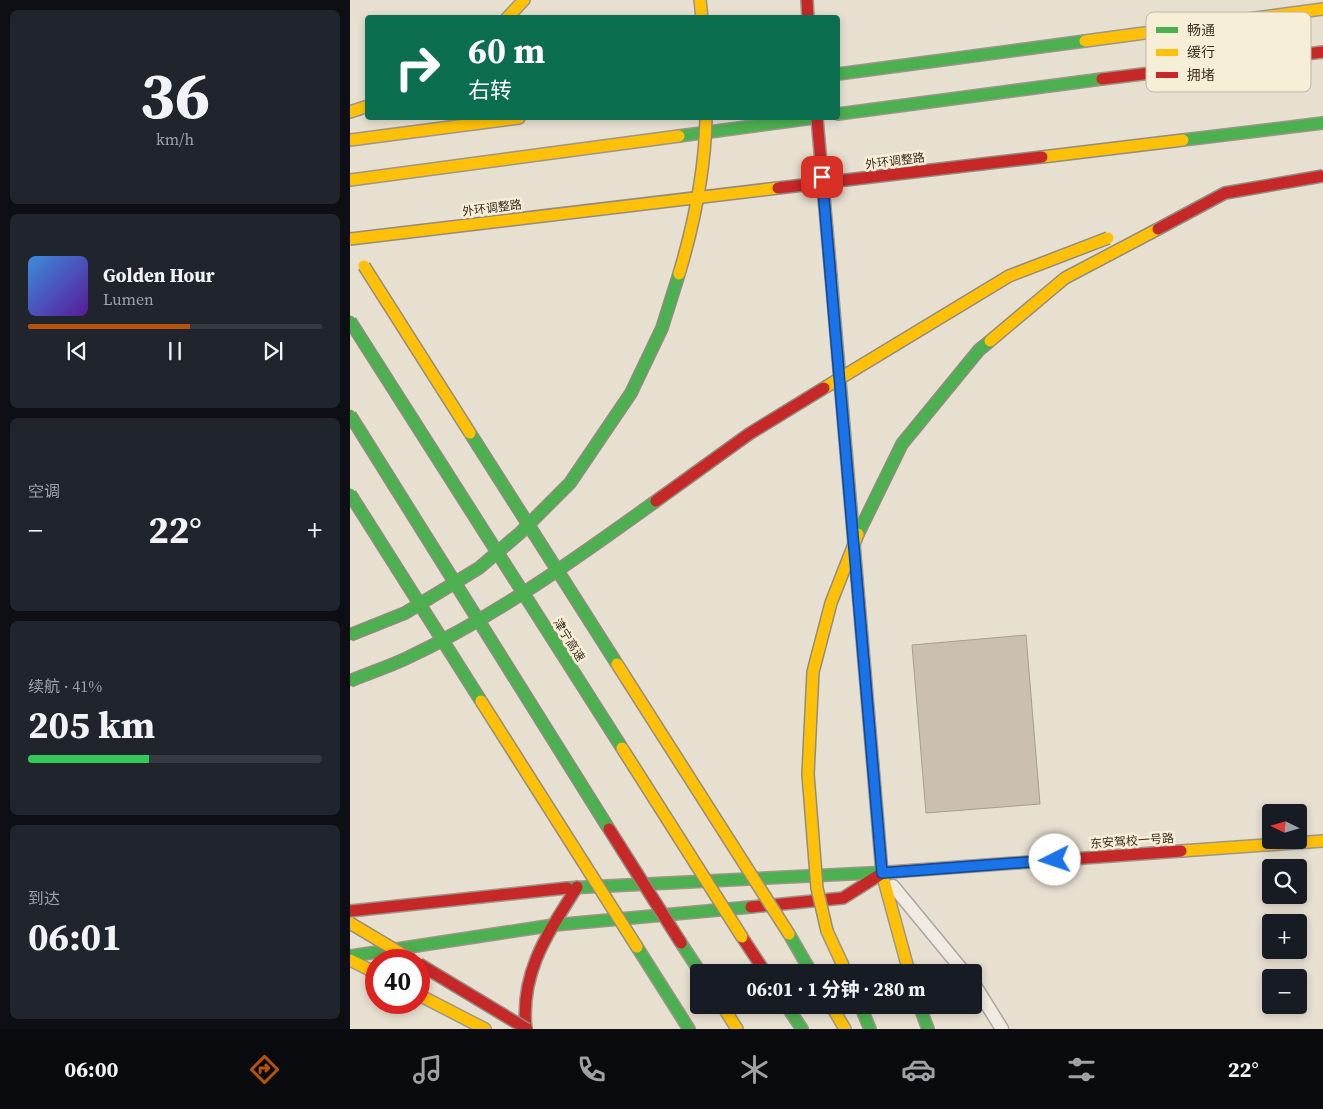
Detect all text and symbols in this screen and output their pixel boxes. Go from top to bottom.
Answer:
legend [1146,12,1311,92]
text: 畅通 [1187,20,1215,40]
text: 60 m [468,27,545,75]
icon: right [385,35,450,100]
text: 缓行 [1187,42,1215,62]
text: 36 [140,51,210,140]
text: 拥堵 [1187,65,1215,85]
text: 右转 [468,75,512,105]
text: km/h [156,128,194,150]
street label: 外环调整路 [864,149,926,173]
pin [801,156,843,198]
icon: arrive [808,163,836,191]
street label: 外环调整路 [461,196,523,220]
text: Golden Hour [103,262,215,288]
text: Lumen [103,288,154,310]
icon: previous [63,337,91,365]
icon: pause [161,337,189,365]
icon: next [259,337,287,365]
text: 空调 [28,480,60,502]
text: 22° [148,504,202,556]
text: − [28,511,43,549]
text: + [307,511,322,549]
street label: 津宁高速 [549,615,589,665]
text: 续航 · 41% [28,675,102,697]
text: 205 km [28,699,155,751]
north arrow [1262,804,1308,849]
map controls [1262,804,1307,1014]
street label: 东安驾校一号路 [1090,830,1174,852]
position arrow [1028,833,1080,885]
button: search [1262,859,1307,904]
text: 到达 [28,887,60,909]
text: 06:01 [28,911,122,963]
button: + [1262,914,1307,959]
speed limit sign: 40 [365,949,430,1014]
button: − [1262,969,1307,1014]
text: 06:01 · 1 分钟 · 280 m [746,976,926,1002]
icon: directions [247,1052,282,1087]
icon: music [410,1052,445,1087]
icon: phone [574,1052,609,1087]
icon: climate [737,1052,772,1087]
icon: car [901,1052,936,1087]
icon: filters [1064,1052,1099,1087]
text: 06:00 [64,1054,119,1084]
text: 22° [1228,1054,1259,1084]

